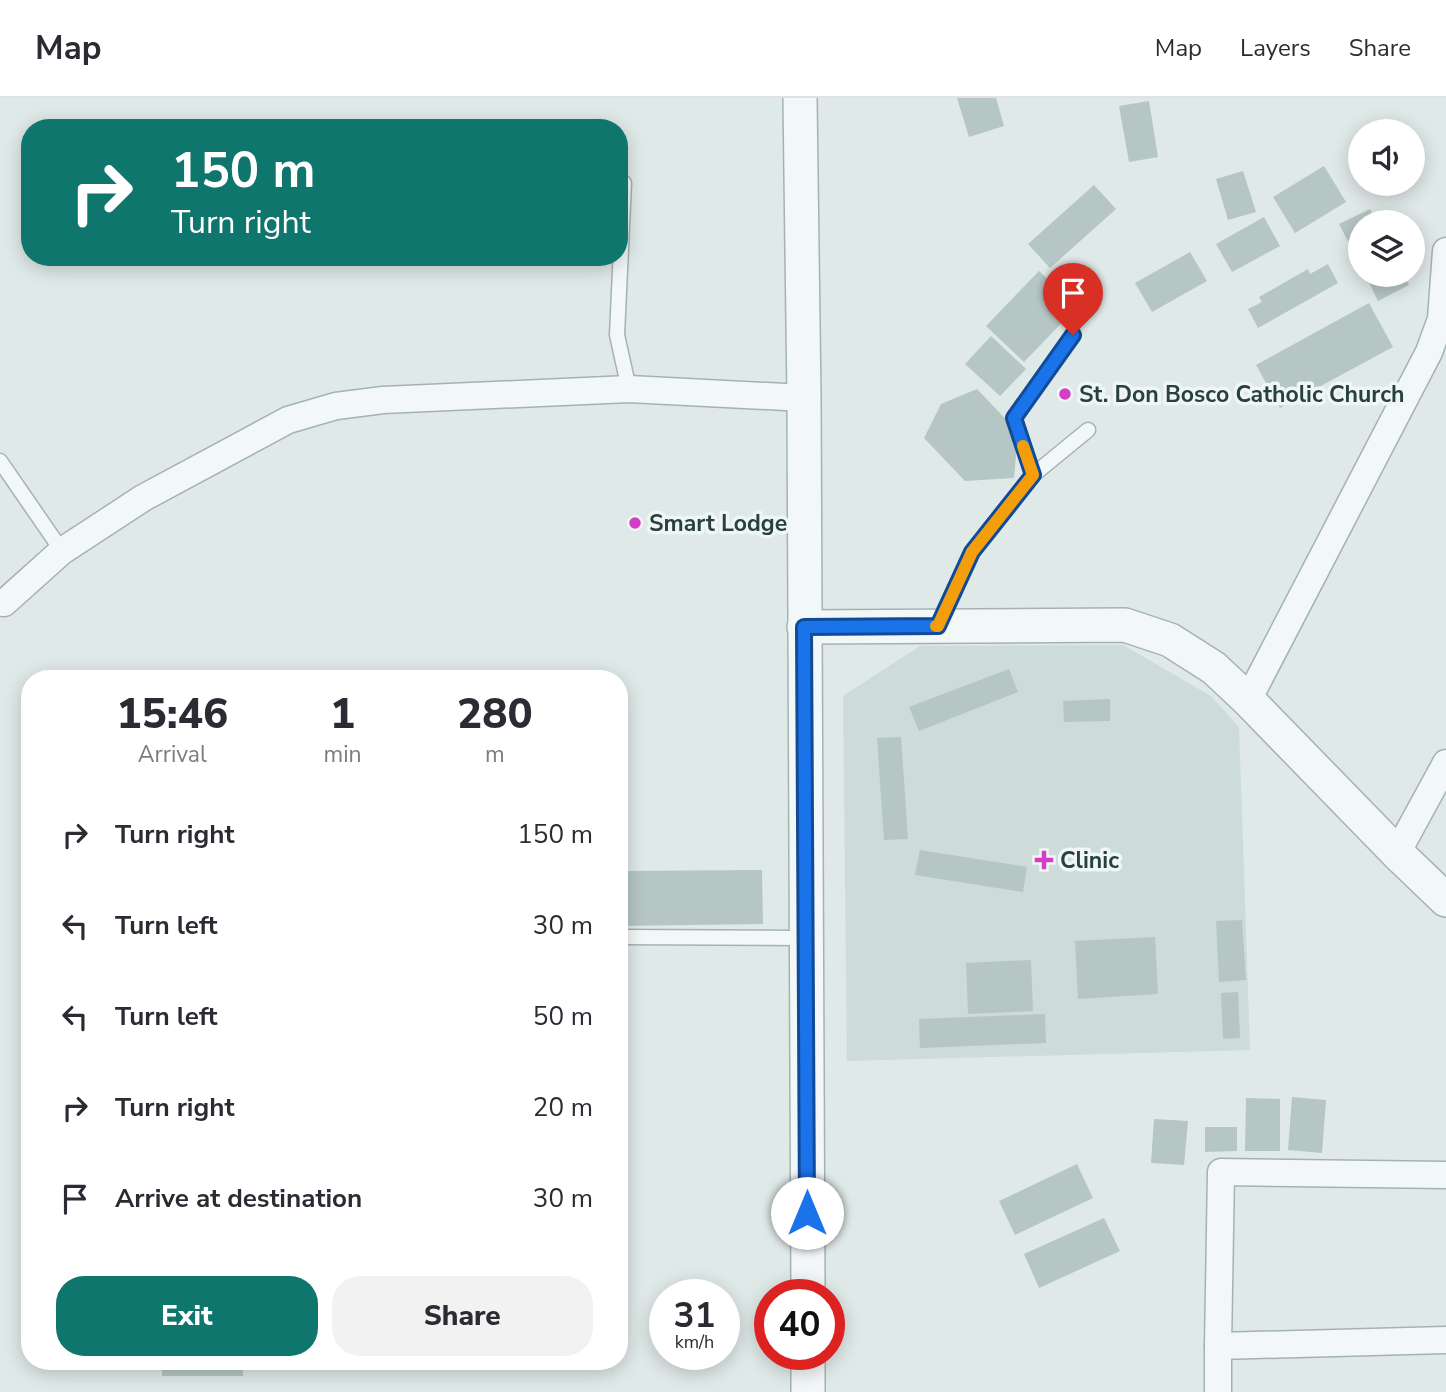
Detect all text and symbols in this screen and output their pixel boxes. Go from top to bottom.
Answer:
text: Map [35,26,102,71]
text: Map [1155,32,1202,64]
text: Layers [1240,32,1311,64]
text: Share [1349,32,1411,64]
map controls [1348,119,1425,287]
button: sound [1348,119,1425,196]
text: 150 m [171,137,315,204]
icon: right [56,147,147,238]
text: Turn right [171,201,311,244]
button: layers [1348,210,1425,287]
pin [1043,263,1103,335]
icon: arrive [1054,274,1092,312]
place label: St. Don Bosco Catholic Church [1079,379,1405,410]
marker: St. Don Bosco Catholic Church [1057,386,1073,402]
place label: Smart Lodge [649,508,787,539]
marker: Smart Lodge [627,515,643,531]
text: 15:46 [116,686,228,743]
text: 1 [330,686,355,743]
text: 280 [457,686,533,743]
text: Arrival [138,739,207,770]
text: min [324,739,362,770]
text: m [485,739,505,770]
icon: right [56,816,94,854]
text: Turn right [115,817,234,852]
text: 150 m [517,817,593,852]
place label: Clinic [1060,845,1119,876]
marker: Clinic [1034,850,1054,870]
icon: left [56,907,94,945]
text: Turn left [115,908,218,943]
text: 30 m [533,908,593,943]
icon: left [56,998,94,1036]
text: Turn left [115,999,218,1034]
text: 50 m [533,999,593,1034]
icon: right [56,1089,94,1127]
text: Turn right [115,1090,234,1125]
text: 20 m [533,1090,593,1125]
position arrow [770,1176,844,1250]
icon: arrive [56,1180,94,1218]
text: Arrive at destination [115,1181,362,1216]
text: 30 m [533,1181,593,1216]
button: Exit [56,1276,318,1356]
button: Share [332,1276,593,1356]
speed limit sign: 40 [754,1279,845,1370]
text: 31 [673,1292,716,1339]
text: km/h [675,1330,714,1354]

